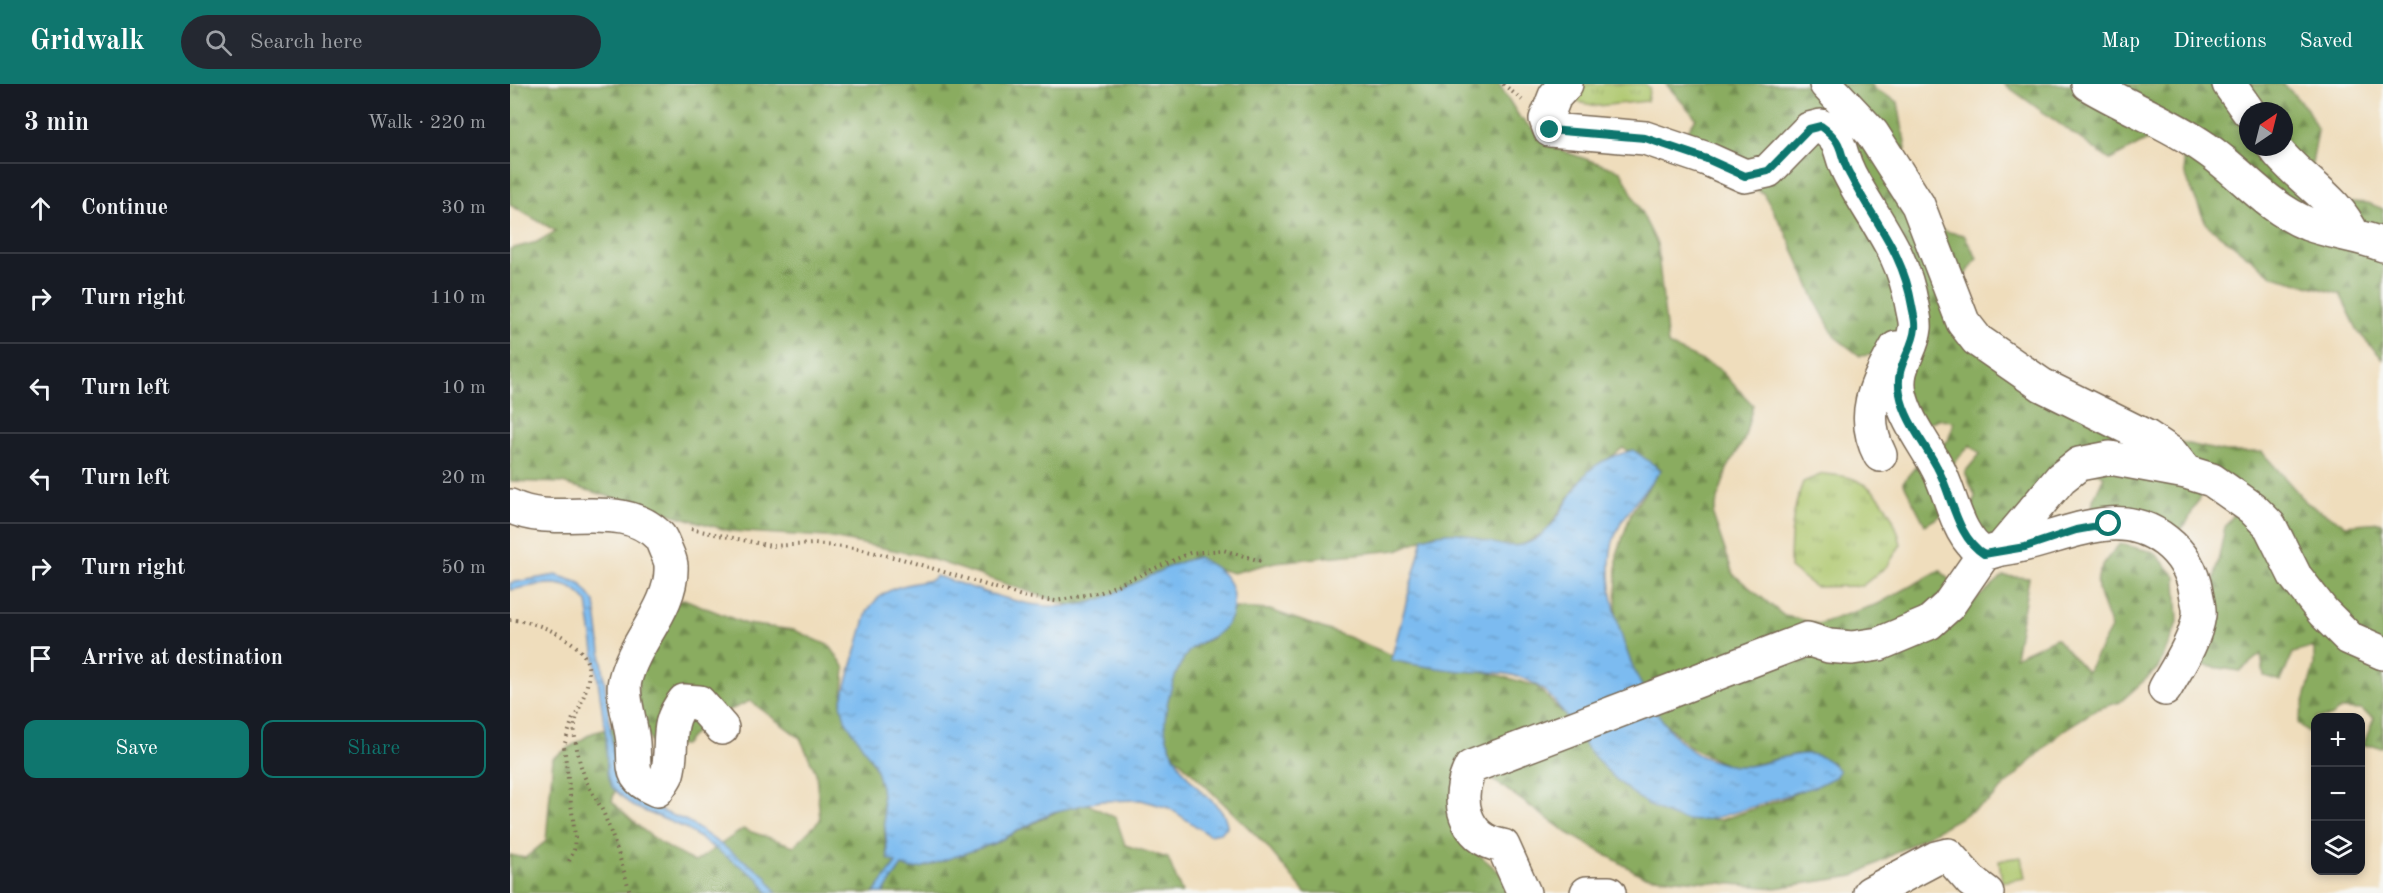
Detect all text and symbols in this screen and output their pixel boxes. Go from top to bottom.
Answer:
search box [181,15,601,69]
icon: search [202,26,235,59]
text: Gridwalk [30,28,145,56]
text: Search here [250,31,362,53]
text: Map [2101,31,2140,52]
text: Directions [2173,31,2267,52]
text: Saved [2300,31,2353,52]
north arrow [2239,102,2293,156]
text: 3 min [24,110,89,136]
text: Walk · 220 m [367,113,486,133]
route end [1536,116,1562,142]
icon: ahead [24,192,57,225]
text: Continue [81,197,168,219]
text: 30 m [441,198,486,218]
icon: right [24,282,57,315]
text: Turn right [81,287,185,309]
text: 110 m [430,288,486,308]
icon: left [24,372,57,405]
text: Turn left [81,377,170,399]
text: 10 m [441,378,486,398]
icon: left [24,462,57,495]
text: Turn left [81,467,170,489]
text: 20 m [441,468,486,488]
route start [2095,510,2121,536]
icon: right [24,552,57,585]
text: Turn right [81,557,185,579]
text: 50 m [441,558,486,578]
icon: arrive [24,642,57,675]
text: Arrive at destination [81,647,283,669]
map controls [2311,713,2365,875]
button: + [2311,713,2365,767]
button: Save [24,720,249,778]
button: Share [261,720,486,778]
button: − [2311,767,2365,821]
button: layers [2311,821,2365,875]

